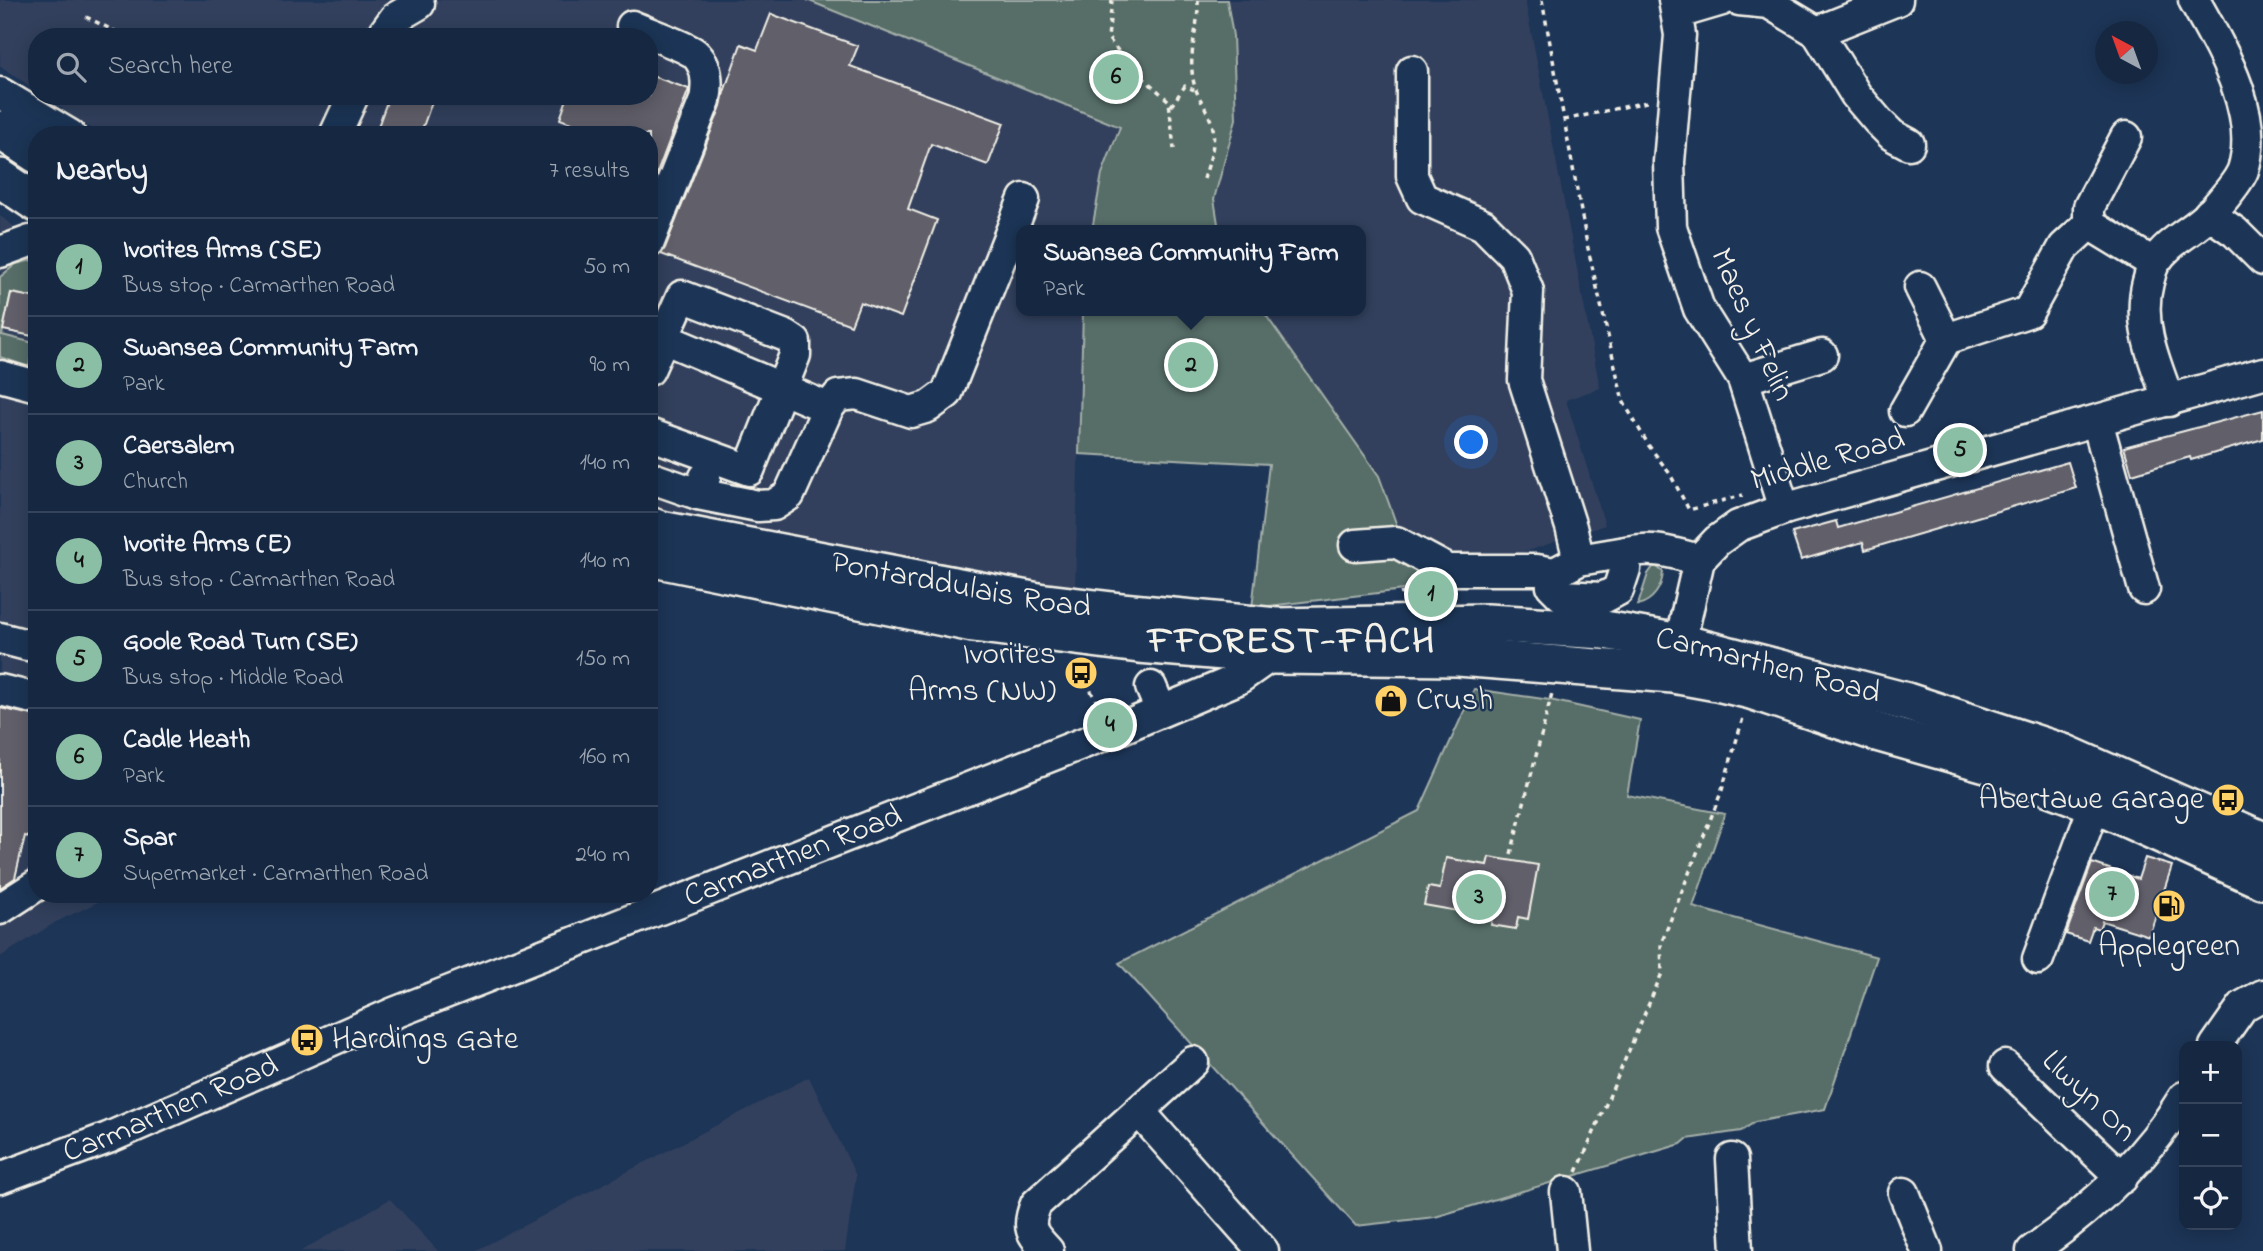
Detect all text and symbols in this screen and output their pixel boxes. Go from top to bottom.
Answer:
north arrow [2095,21,2158,84]
search box [28,28,658,105]
icon: search [52,48,90,86]
text: Search here [108,48,233,86]
pin: 6 [1093,51,1139,103]
text: Nearby [56,150,148,194]
text: 7 results [549,155,630,188]
popup [1016,225,1366,316]
text: Ivorites Arms (SE) [123,232,321,270]
text: Swansea Community Farm [1043,235,1339,273]
street label: Maes y Felin [1696,241,1806,409]
text: 1 [75,251,83,284]
text: 50 m [583,251,630,284]
text: Bus stop · Carmarthen Road [123,270,395,303]
text: Park [1043,273,1085,306]
text: Swansea Community Farm [123,330,418,368]
pin: 2 [1168,339,1214,391]
text: 2 [73,349,85,382]
text: 90 m [590,349,630,382]
text: Park [123,368,165,401]
street label: Middle Road [1745,417,1911,505]
pin: 5 [1937,424,1983,476]
your location [1454,425,1488,459]
text: Caersalem [123,428,235,466]
text: 3 [74,447,84,480]
text: 140 m [580,447,630,480]
text: Church [123,466,188,499]
text: Ivorite Arms (E) [123,526,291,564]
street label: Pontarddulais Road [827,540,1094,632]
text: 4 [74,545,84,578]
text: 140 m [580,545,630,578]
text: Bus stop · Carmarthen Road [123,564,395,597]
pin: 1 [1408,568,1454,620]
district label: FFOREST-FACH [1146,615,1436,671]
street label: Carmarthen Road [1652,616,1885,718]
text: Goole Road Turn (SE) [123,624,358,662]
place label: Ivorites Arms (NW) [908,632,1056,716]
text: 5 [72,643,86,676]
text: 150 m [576,643,630,676]
bus stop icon: Ivorites Arms (NW) [1062,654,1100,692]
text: Bus stop · Middle Road [123,662,343,695]
place label: Crush [1416,678,1493,725]
shop icon: Crush [1372,682,1410,720]
pin: 4 [1087,699,1133,751]
text: Cadle Heath [123,722,250,760]
text: 6 [74,741,84,774]
text: 160 m [579,741,630,774]
text: Park [123,760,165,793]
place label: Abertawe Garage [1978,777,2205,824]
bus stop icon: Abertawe Garage [2209,781,2247,819]
street label: Carmarthen Road [677,793,909,921]
text: Spar [123,820,176,858]
text: 7 [74,839,84,872]
text: 240 m [576,839,630,872]
text: Supermarket · Carmarthen Road [123,858,428,891]
pin: 7 [2089,868,2135,920]
pin: 3 [1456,871,1502,923]
fuel station icon: Applegreen [2150,887,2188,925]
place label: Applegreen [2098,924,2240,971]
place label: Hardings Gate [332,1017,519,1064]
bus stop icon: Hardings Gate [288,1021,326,1059]
street label: Llwyn On [2030,1040,2146,1154]
map controls [2179,1041,2242,1230]
button: + [2179,1041,2242,1104]
street label: Carmarthen Road [56,1043,286,1176]
button: − [2179,1104,2242,1167]
button: locate [2179,1167,2242,1230]

